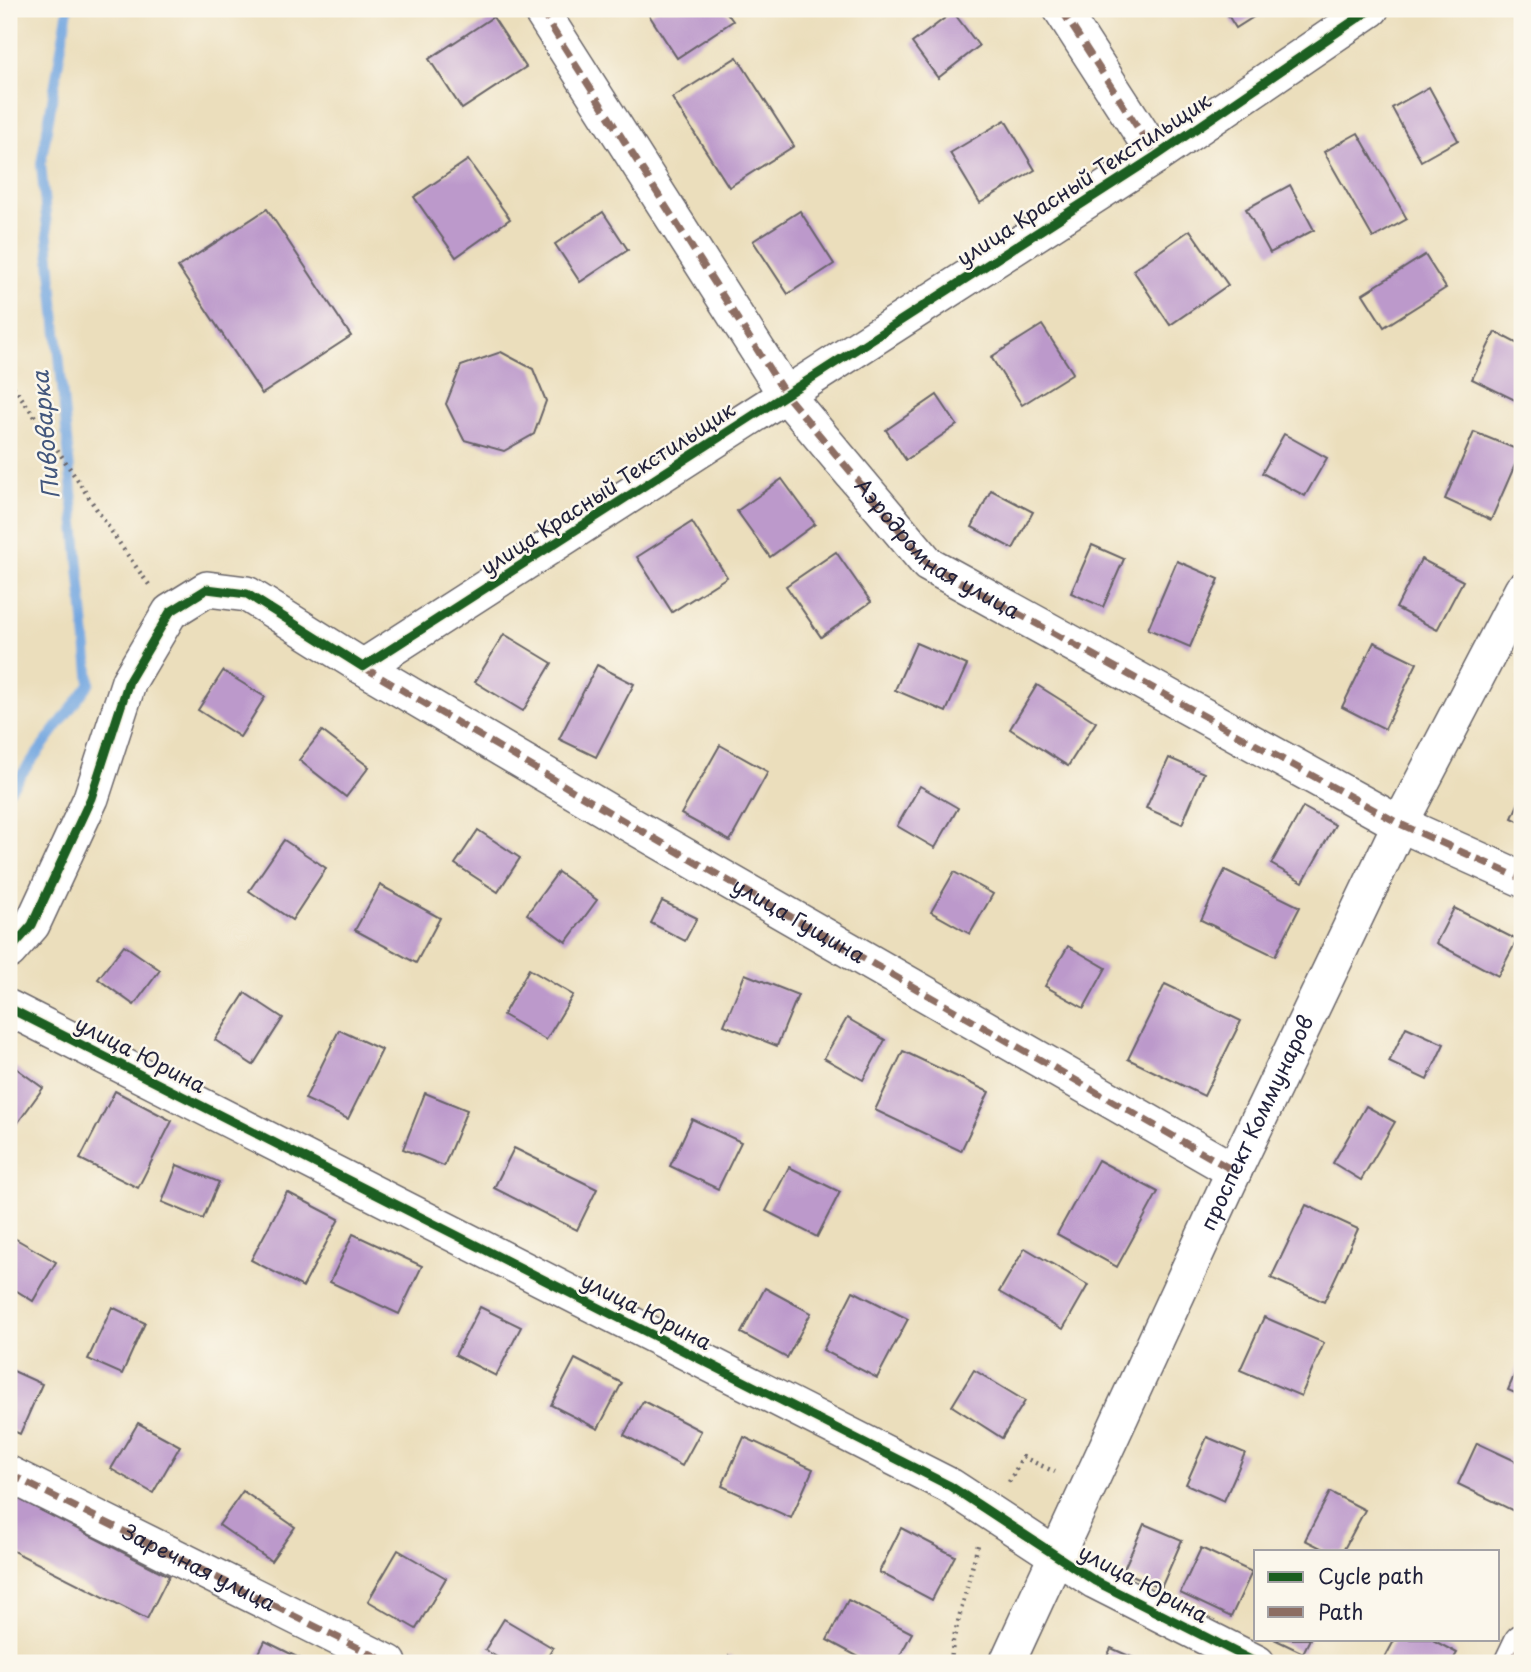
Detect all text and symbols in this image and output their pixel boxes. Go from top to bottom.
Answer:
street label: улица Красный Текстильщик [949,84,1217,273]
water label: Пивоварка [21,369,68,501]
street label: улица Красный Текстильщик [473,393,741,582]
street label: Аэродромная улица [848,470,1027,626]
street label: улица Гущина [727,868,873,971]
street label: улица Юрина [70,1007,212,1100]
street label: проспект Коммунаров [1191,1009,1320,1235]
street label: улица Юрина [576,1264,718,1357]
street label: Заречная улица [118,1515,283,1619]
street label: улица Юрина [1073,1535,1215,1630]
legend [1254,1550,1500,1640]
text: Cycle path [1318,1559,1424,1591]
text: Path [1318,1595,1363,1627]

